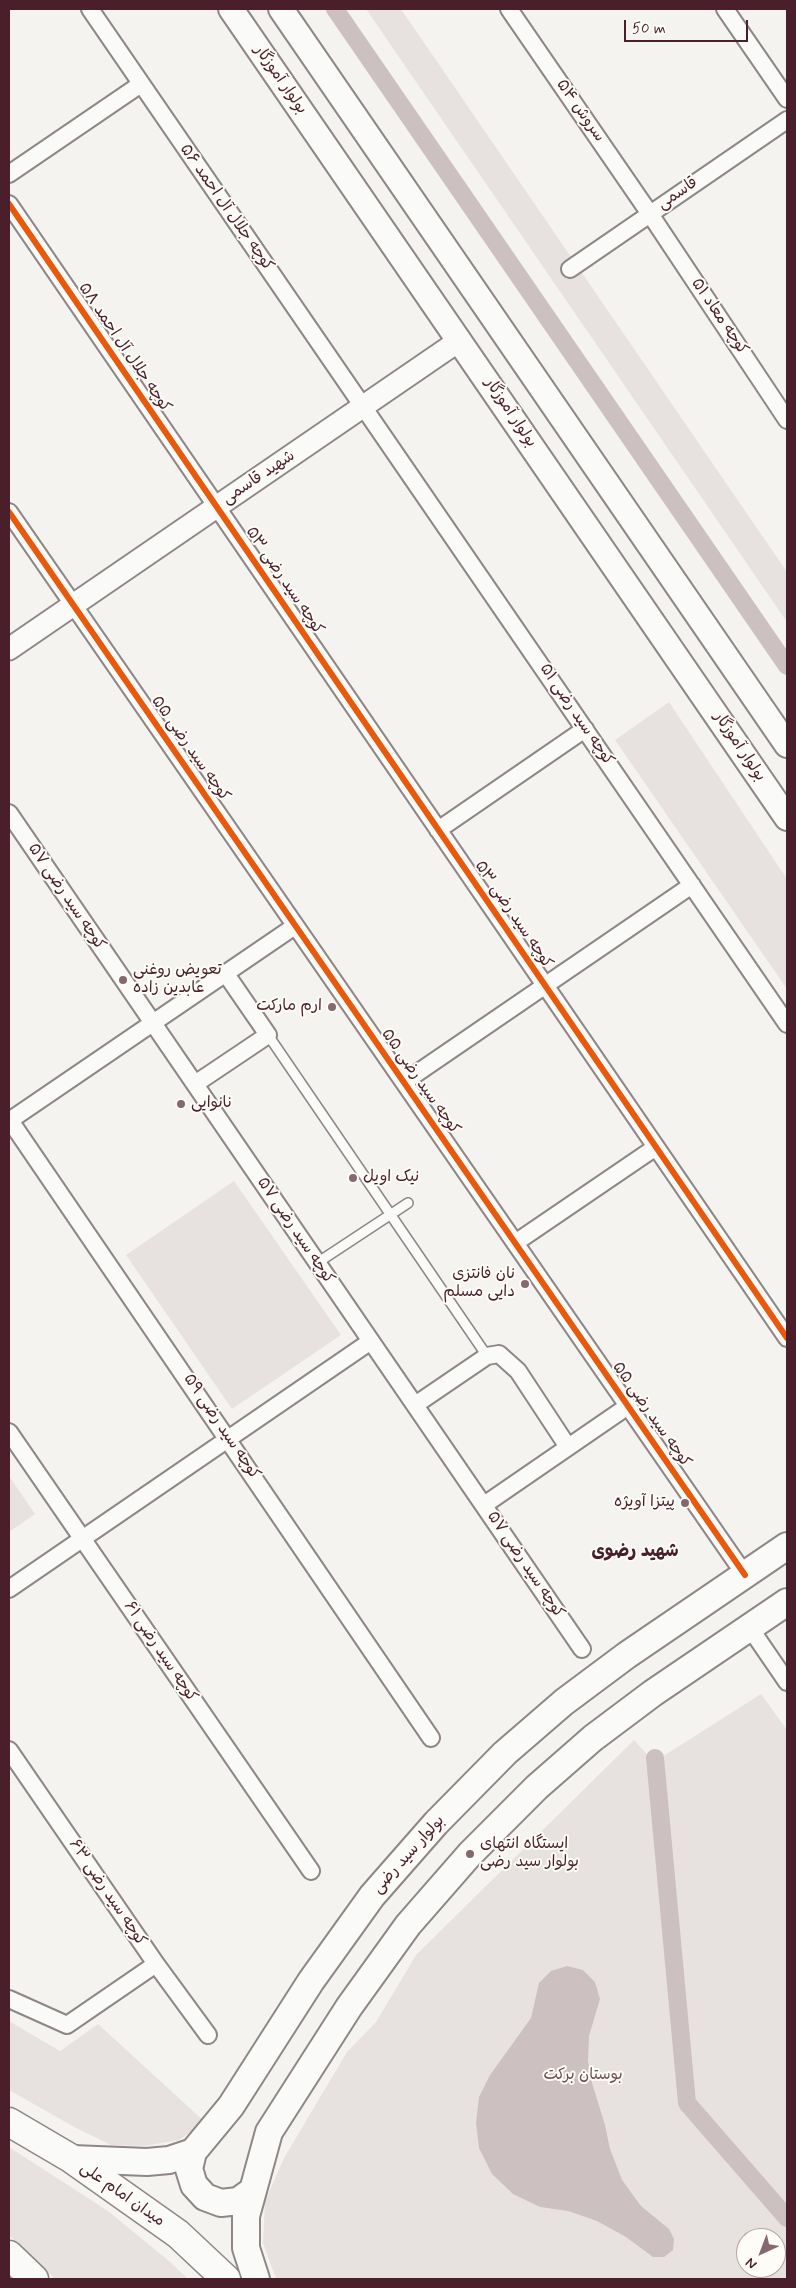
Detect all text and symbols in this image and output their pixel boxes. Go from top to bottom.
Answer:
scale bar [626,10,750,42]
text: 50 m [632,19,666,39]
street label: بولوار آموزگار [249,42,311,118]
street label: سروش ۵۴ [551,76,609,146]
street label: کوچه جلال آل احمد ۵۶ [175,141,277,275]
street label: قاسمی [654,174,702,214]
street label: کوچه معاد ۵۱ [686,275,752,359]
street label: کوچه جلال آل احمد ۵۸ [74,280,174,416]
street label: بولوار آموزگار [480,375,540,451]
street label: شهید قاسمی [219,447,299,509]
street label: کوچه سید رضی ۵۳ [241,523,327,639]
street label: کوچه سید رضی ۵۱ [535,660,617,770]
street label: کوچه سید رضی ۵۵ [146,693,234,805]
street label: بولوار آموزگار [709,709,769,785]
street label: کوچه سید رضی ۵۷ [23,840,109,954]
street label: کوچه سید رضی ۵۳ [470,857,556,973]
place label: تعویض روغنی عابدین زاده [133,961,222,999]
marker: تعویض روغنی عابدین زاده [117,974,129,986]
place label: ارم مارکت [256,997,322,1017]
marker: ارم مارکت [326,1001,338,1013]
street label: کوچه سید رضی ۵۵ [376,1026,464,1138]
place label: نانوایی [191,1094,233,1114]
marker: نانوایی [175,1098,187,1110]
place label: نیک اویل [363,1168,419,1188]
marker: نیک اویل [347,1172,359,1184]
street label: کوچه سید رضی ۵۷ [252,1174,338,1288]
place label: نان فانتزی دایی مسلم [443,1265,515,1303]
marker: نان فانتزی دایی مسلم [519,1278,531,1290]
street label: کوچه سید رضی ۵۵ [607,1359,695,1471]
street label: کوچه سید رضی ۵۹ [179,1370,263,1484]
place label: پیتزا آویژه [614,1493,675,1513]
marker: پیتزا آویژه [679,1497,691,1509]
street label: کوچه سید رضی ۵۷ [482,1508,568,1622]
district label: شهید رضوی [591,1541,679,1563]
street label: کوچه سید رضی ۶۱ [119,1598,201,1706]
street label: بولوار سید رضی [369,1812,449,1898]
place label: ایستگاه انتهای بولوار سید رضی [480,1835,579,1873]
street label: کوچه سید رضی ۶۳ [64,1836,150,1950]
marker: ایستگاه انتهای بولوار سید رضی [464,1848,476,1860]
park label: بوستان برکت [543,2066,623,2086]
street label: میدان امام علی [76,2159,168,2231]
north arrow [736,2228,786,2278]
text: N [742,2253,761,2273]

